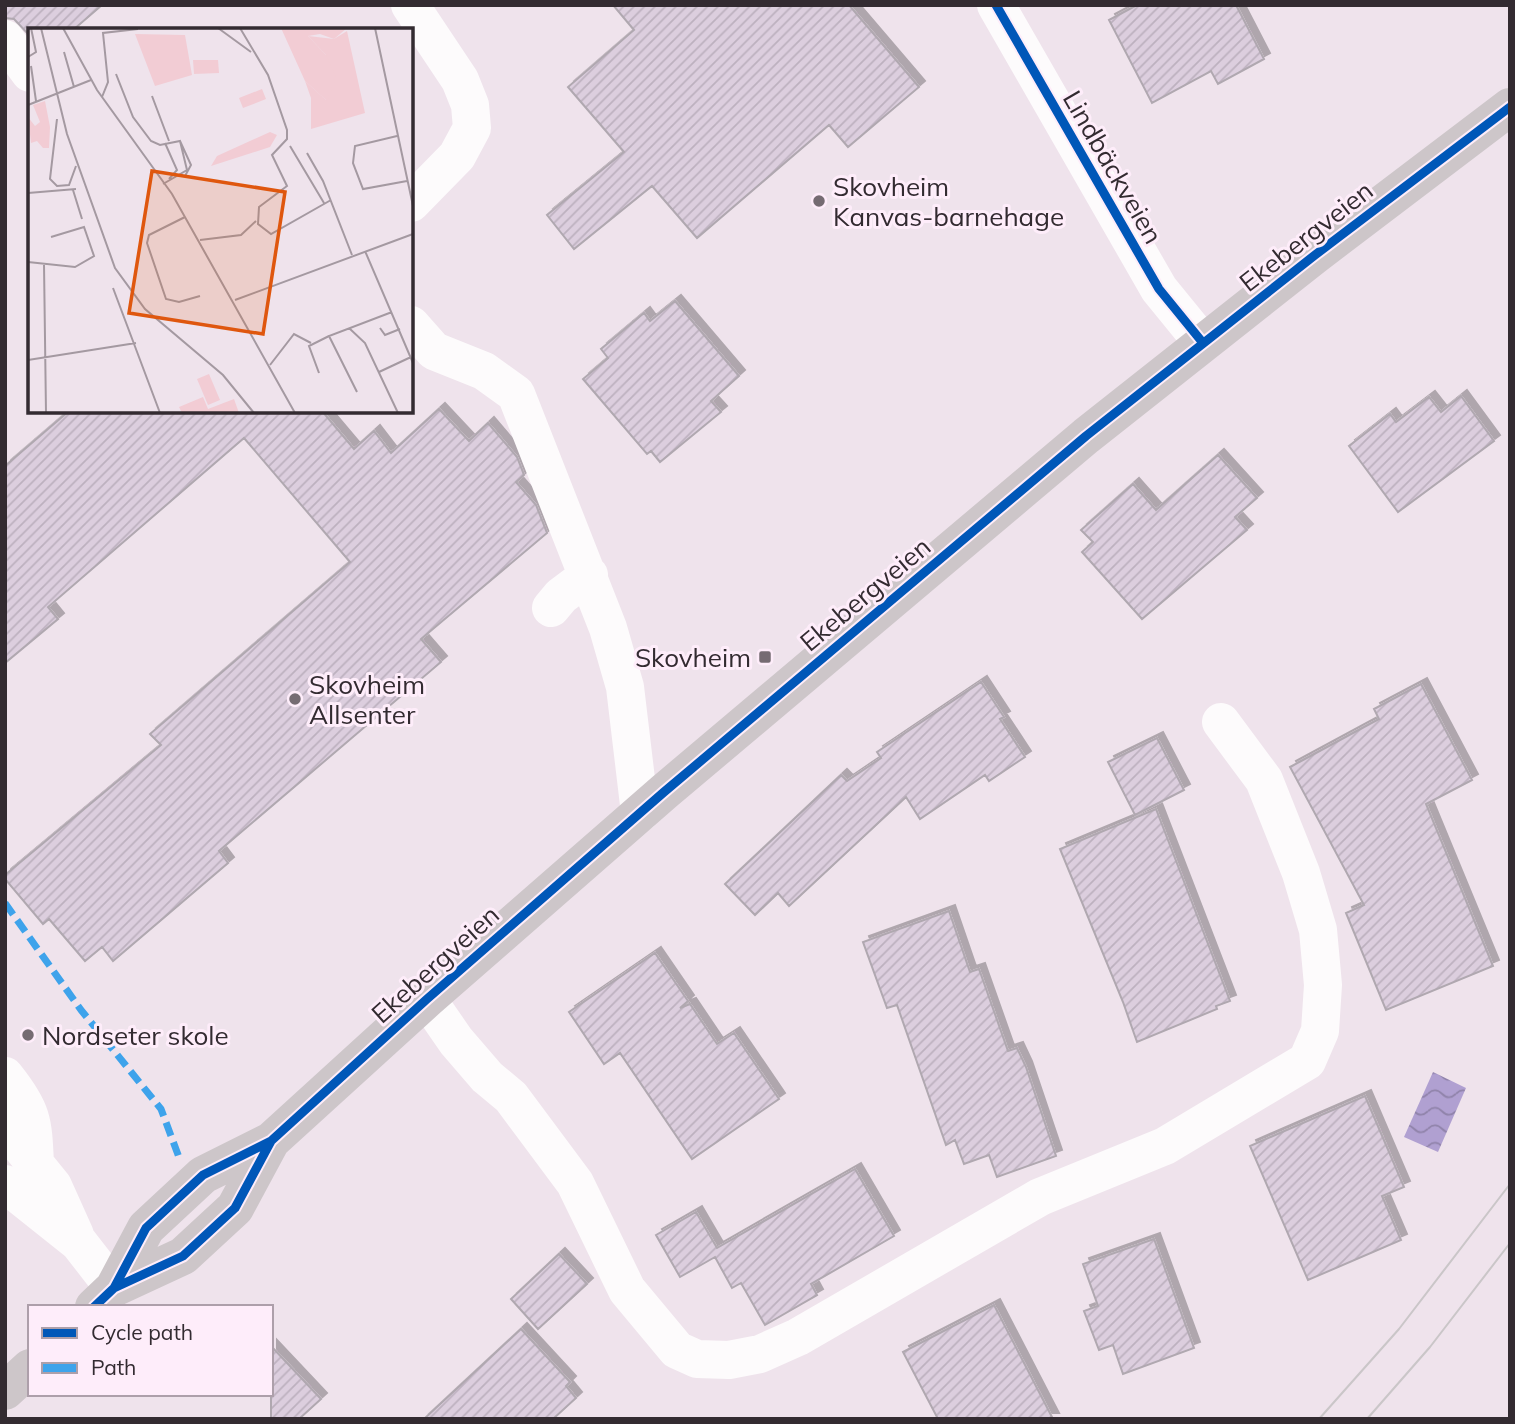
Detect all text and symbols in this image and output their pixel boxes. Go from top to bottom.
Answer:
inset map [28,28,413,413]
street label: Lindbäckveien [1056,84,1170,250]
place label: Skovheim Kanvas-barnehage [833,170,1064,233]
street label: Ekebergveien [1233,174,1379,298]
marker: Skovheim Kanvas-barnehage [811,193,827,209]
street label: Ekebergveien [793,530,937,658]
place label: Skovheim [635,641,751,674]
marker: Skovheim [757,649,773,665]
place label: Skovheim Allsenter [309,668,425,731]
marker: Skovheim Allsenter [287,691,303,707]
street label: Ekebergveien [364,898,506,1030]
place label: Nordseter skole [42,1019,229,1052]
marker: Nordseter skole [20,1027,36,1043]
legend [28,1305,273,1396]
text: Cycle path [91,1319,193,1345]
text: Path [91,1354,136,1380]

